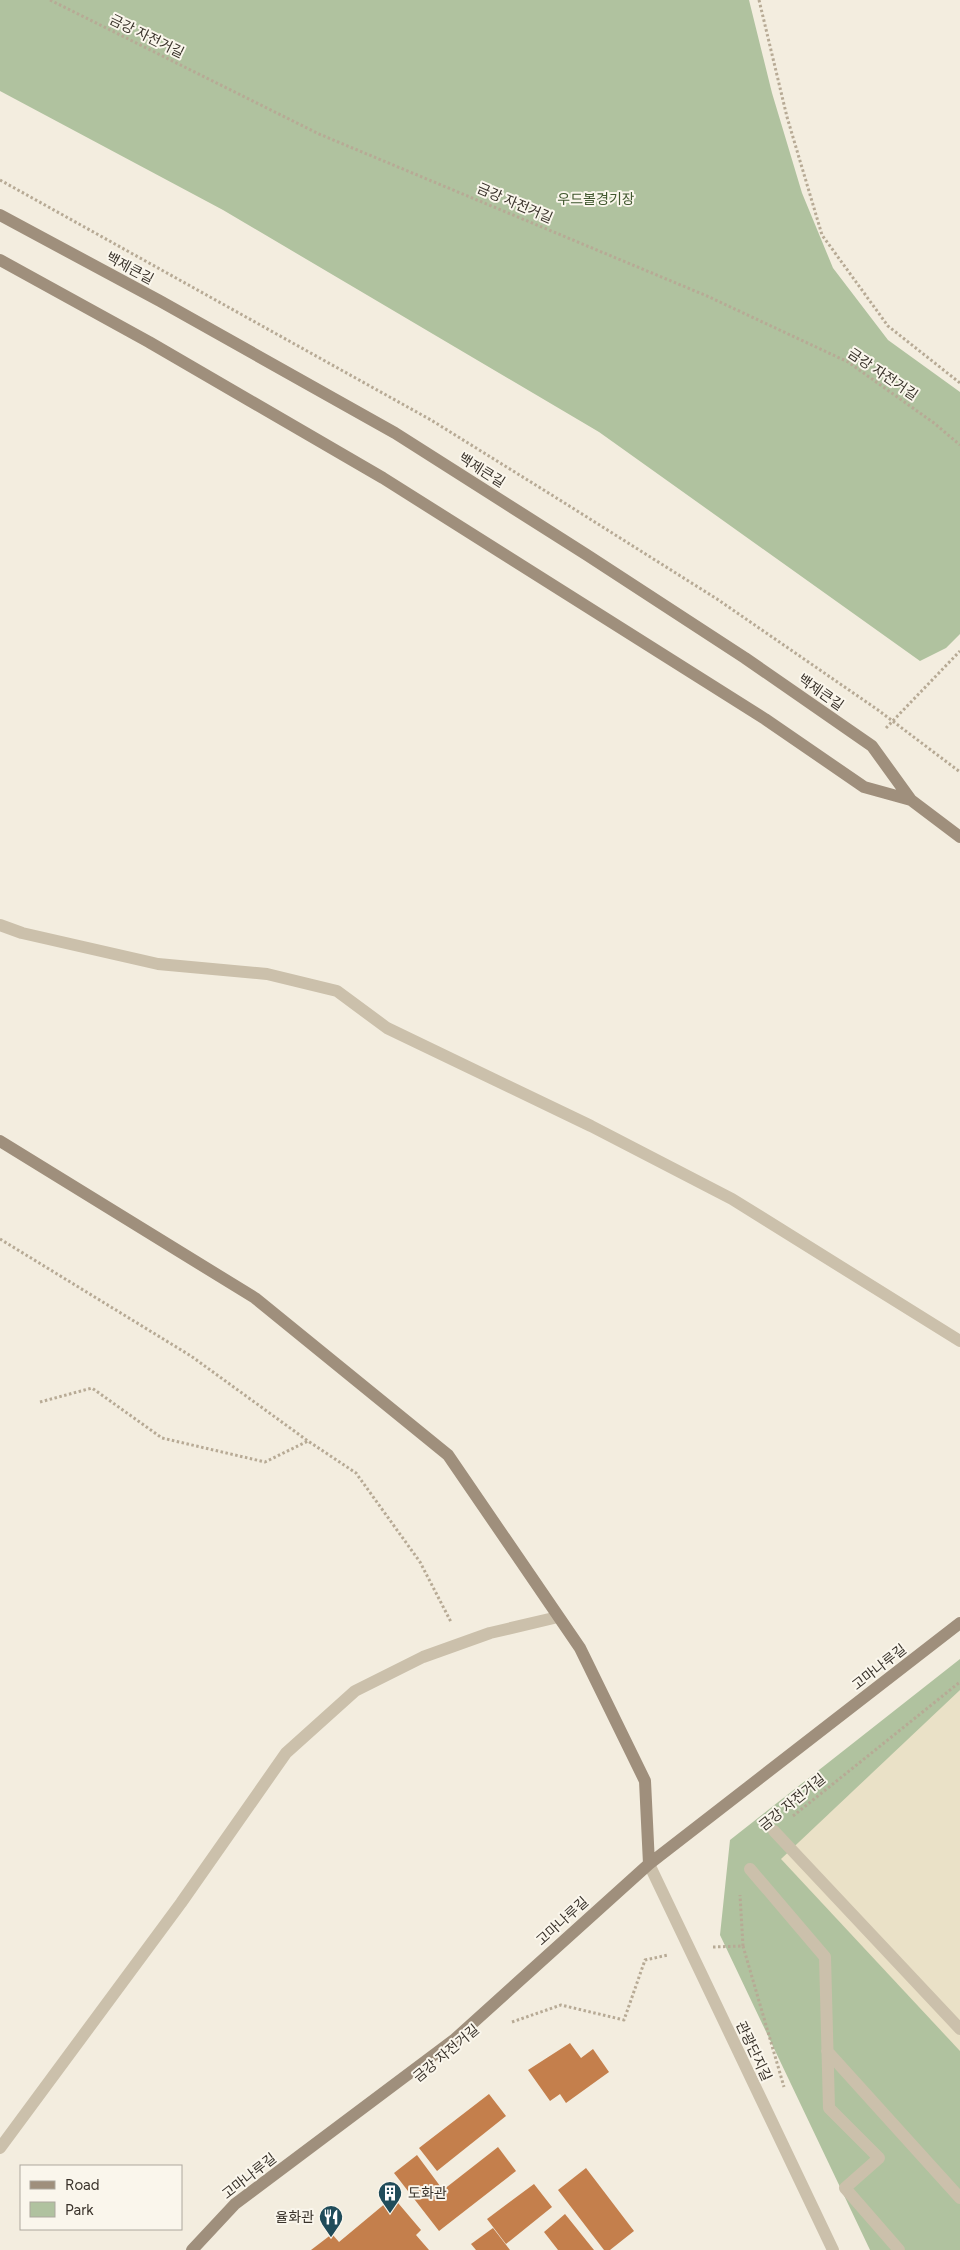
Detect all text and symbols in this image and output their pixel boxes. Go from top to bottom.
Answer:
street label: 금강 자전거길 [107,11,187,62]
street label: 금강 자전거길 [474,180,555,227]
park label: 우드볼경기장 [557,191,635,208]
street label: 백제큰길 [103,249,157,288]
street label: 금강 자전거길 [844,345,921,404]
street label: 백제큰길 [455,450,508,491]
street label: 백제큰길 [795,671,847,714]
street label: 고마나루길 [849,1641,910,1694]
street label: 금강 자전거길 [756,1770,829,1834]
street label: 고마나루길 [533,1894,592,1949]
street label: 관광단지길 [732,2018,775,2084]
street label: 금강 자전거길 [410,2021,483,2086]
street label: 고마나루길 [219,2150,280,2203]
legend [20,2165,182,2230]
text: Road [65,2176,100,2194]
building icon: 도화관 [377,2180,403,2214]
place label: 도화관 [408,2185,447,2202]
text: Park [65,2201,94,2219]
restaurant icon: 율화관 [318,2204,344,2238]
place label: 율화관 [275,2209,314,2226]

